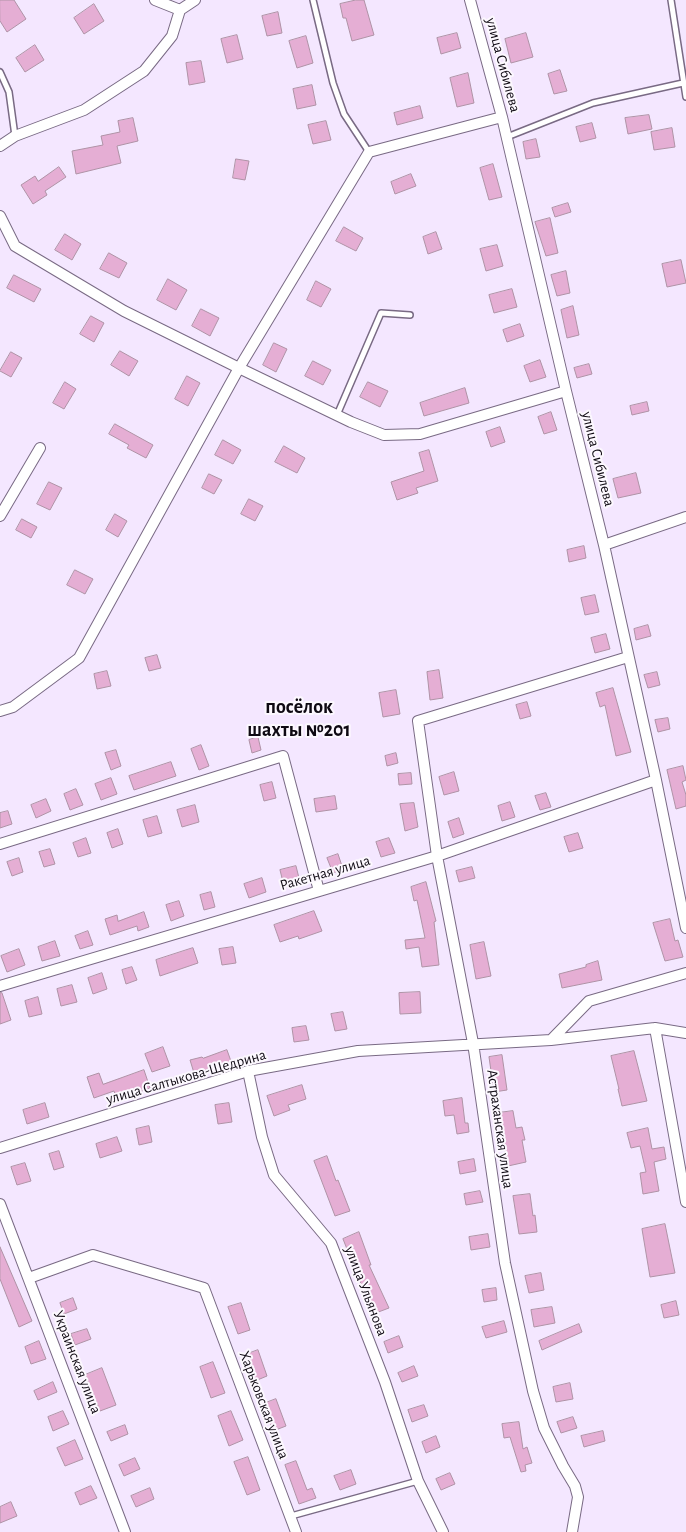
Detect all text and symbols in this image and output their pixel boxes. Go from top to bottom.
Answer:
street label: улица Сибилева [482,16,524,114]
street label: улица Сибилева [578,410,618,508]
district label: посёлок шахты №201 [247,695,351,742]
street label: Ракетная улица [278,852,372,894]
street label: улица Салтыкова-Щедрина [104,1046,268,1108]
street label: Астраханская улица [483,1068,517,1190]
street label: улица Ульянова [341,1244,391,1338]
street label: Украинская улица [49,1308,105,1416]
street label: Харьковская улица [235,1348,293,1462]

